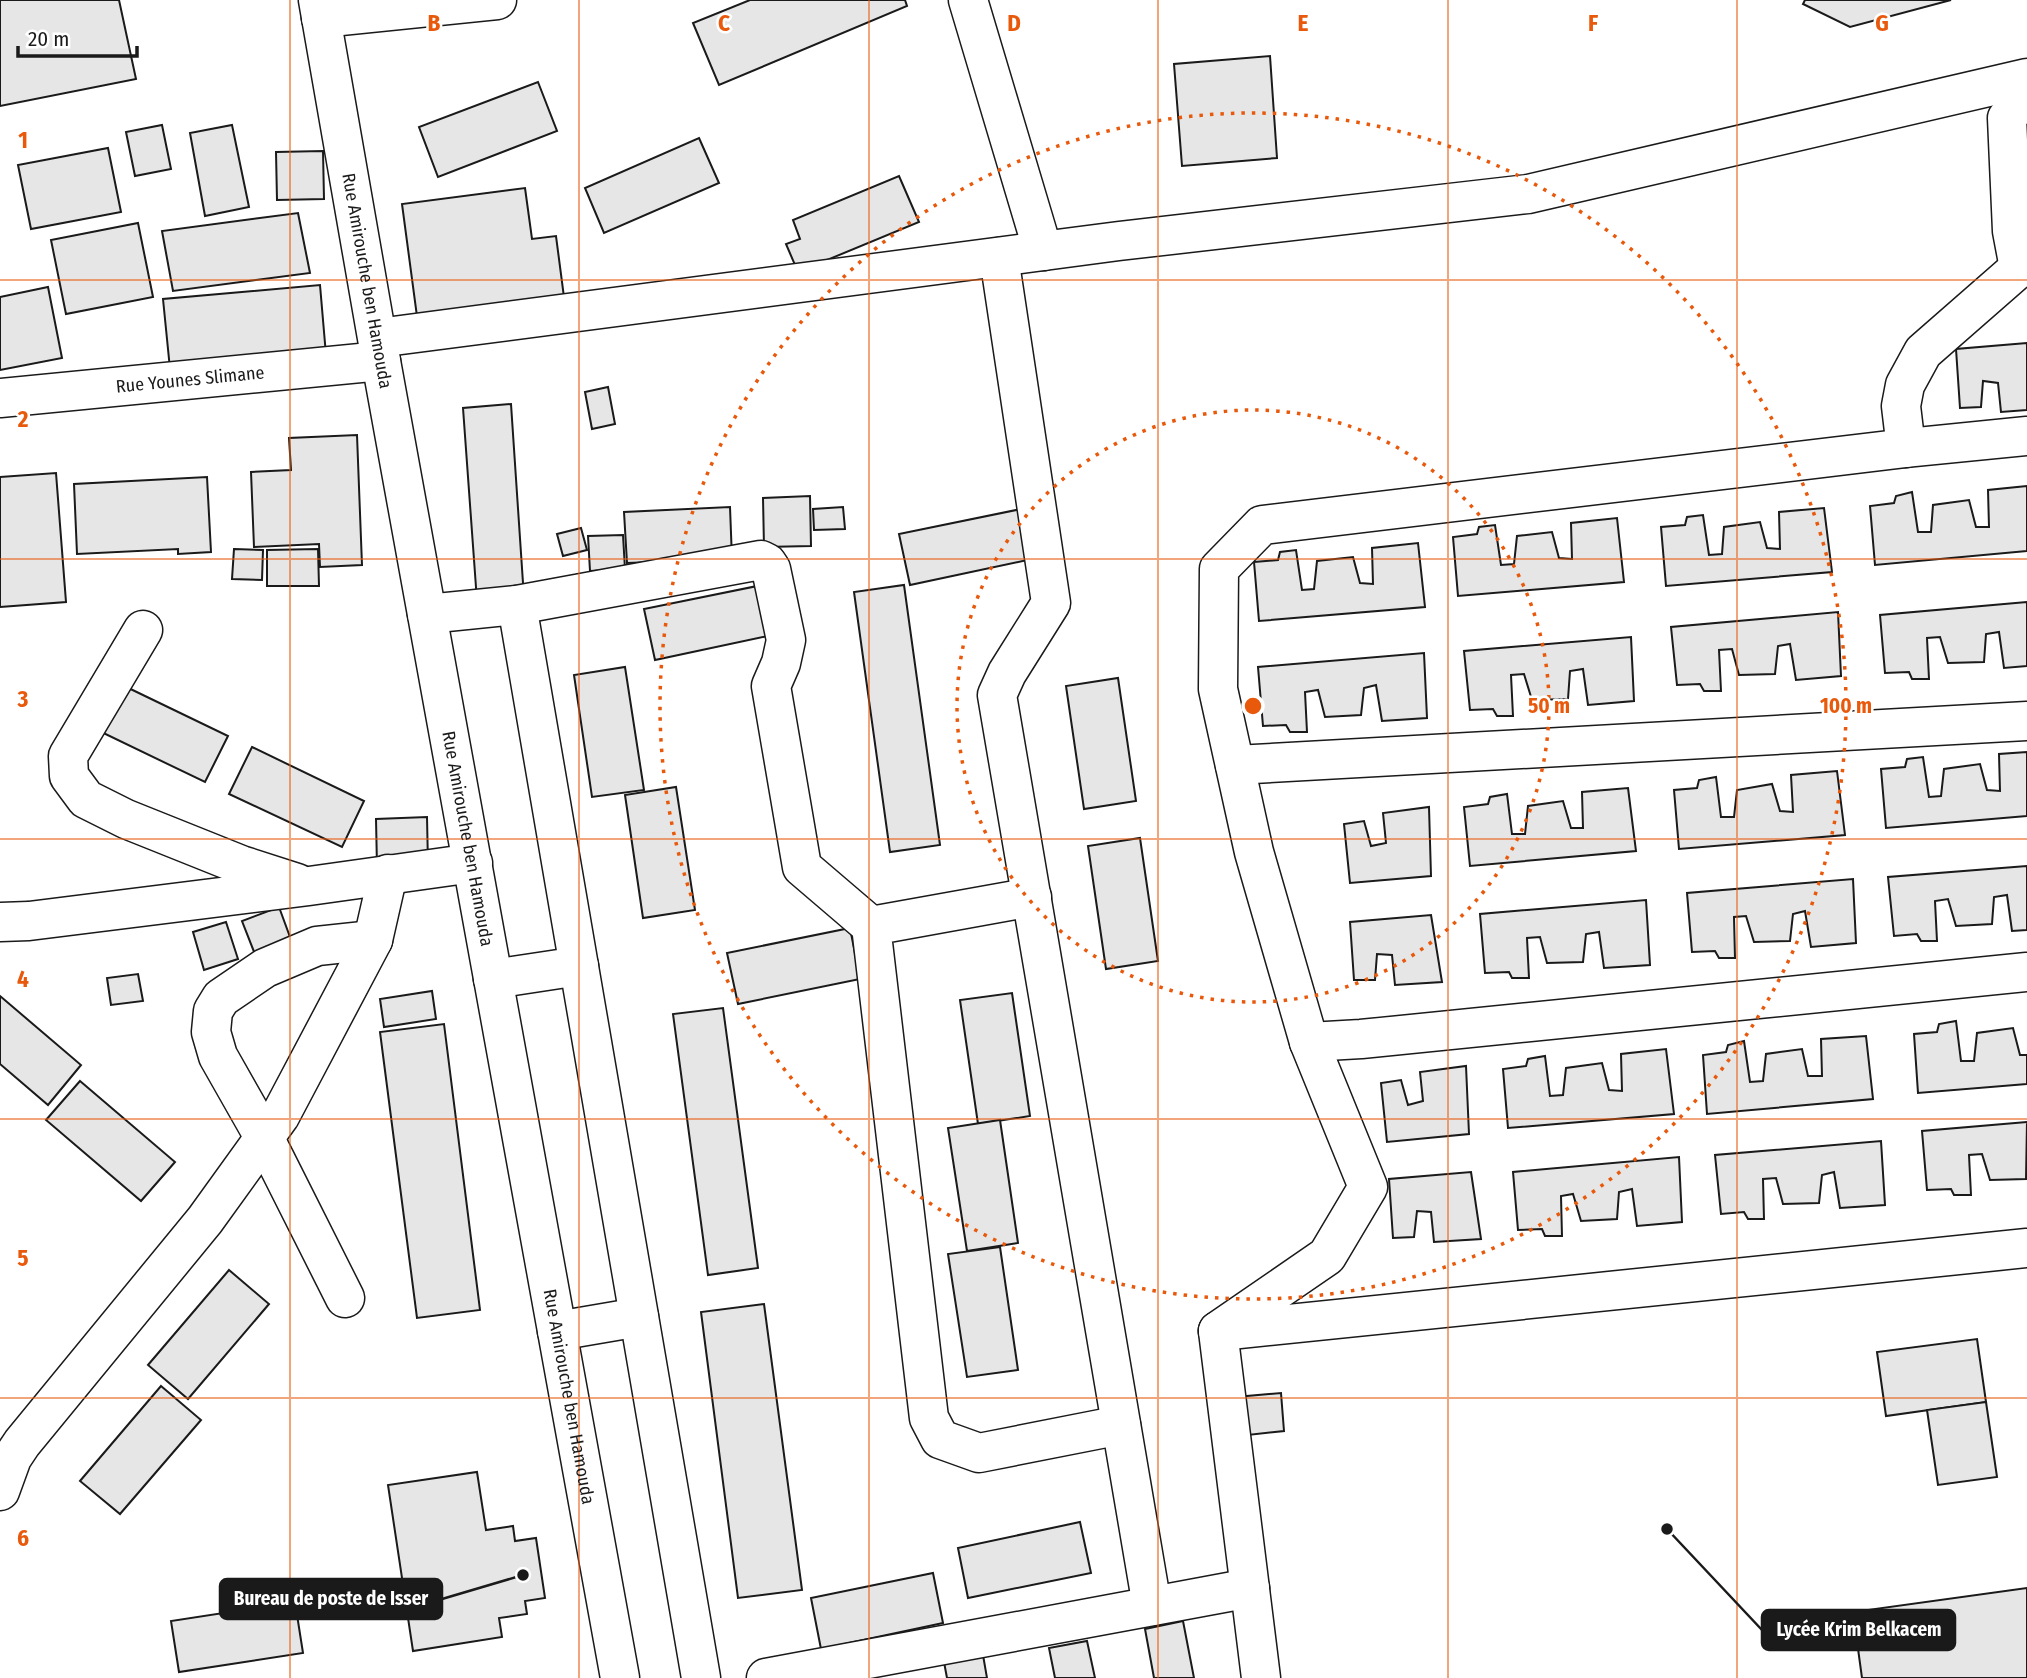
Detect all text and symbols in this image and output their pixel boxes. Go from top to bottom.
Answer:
text: B [428,9,441,37]
text: C [718,9,730,37]
text: D [1007,9,1021,37]
text: E [1298,9,1309,37]
text: F [1588,9,1598,37]
text: G [1875,9,1889,37]
scale bar [18,14,136,58]
text: 20 m [28,26,69,52]
text: 1 [18,126,28,154]
street label: Rue Amirouche ben Hamouda [337,171,397,390]
street label: Rue Younes Slimane [115,361,265,398]
text: 2 [17,405,29,433]
text: 3 [17,685,29,713]
text: 50 m [1528,693,1570,719]
text: 100 m [1820,693,1872,719]
centre of rings [1241,694,1265,718]
street label: Rue Amirouche ben Hamouda [437,729,498,948]
text: 4 [17,965,29,993]
text: 5 [17,1244,29,1272]
street label: Rue Amirouche ben Hamouda [539,1287,599,1506]
text: 6 [17,1524,29,1552]
callout: Bureau de poste de Isser [220,1579,442,1619]
text: Bureau de poste de Isser [234,1587,429,1610]
callout: Lycée Krim Belkacem [1762,1610,1955,1650]
text: Lycée Krim Belkacem [1776,1618,1942,1641]

